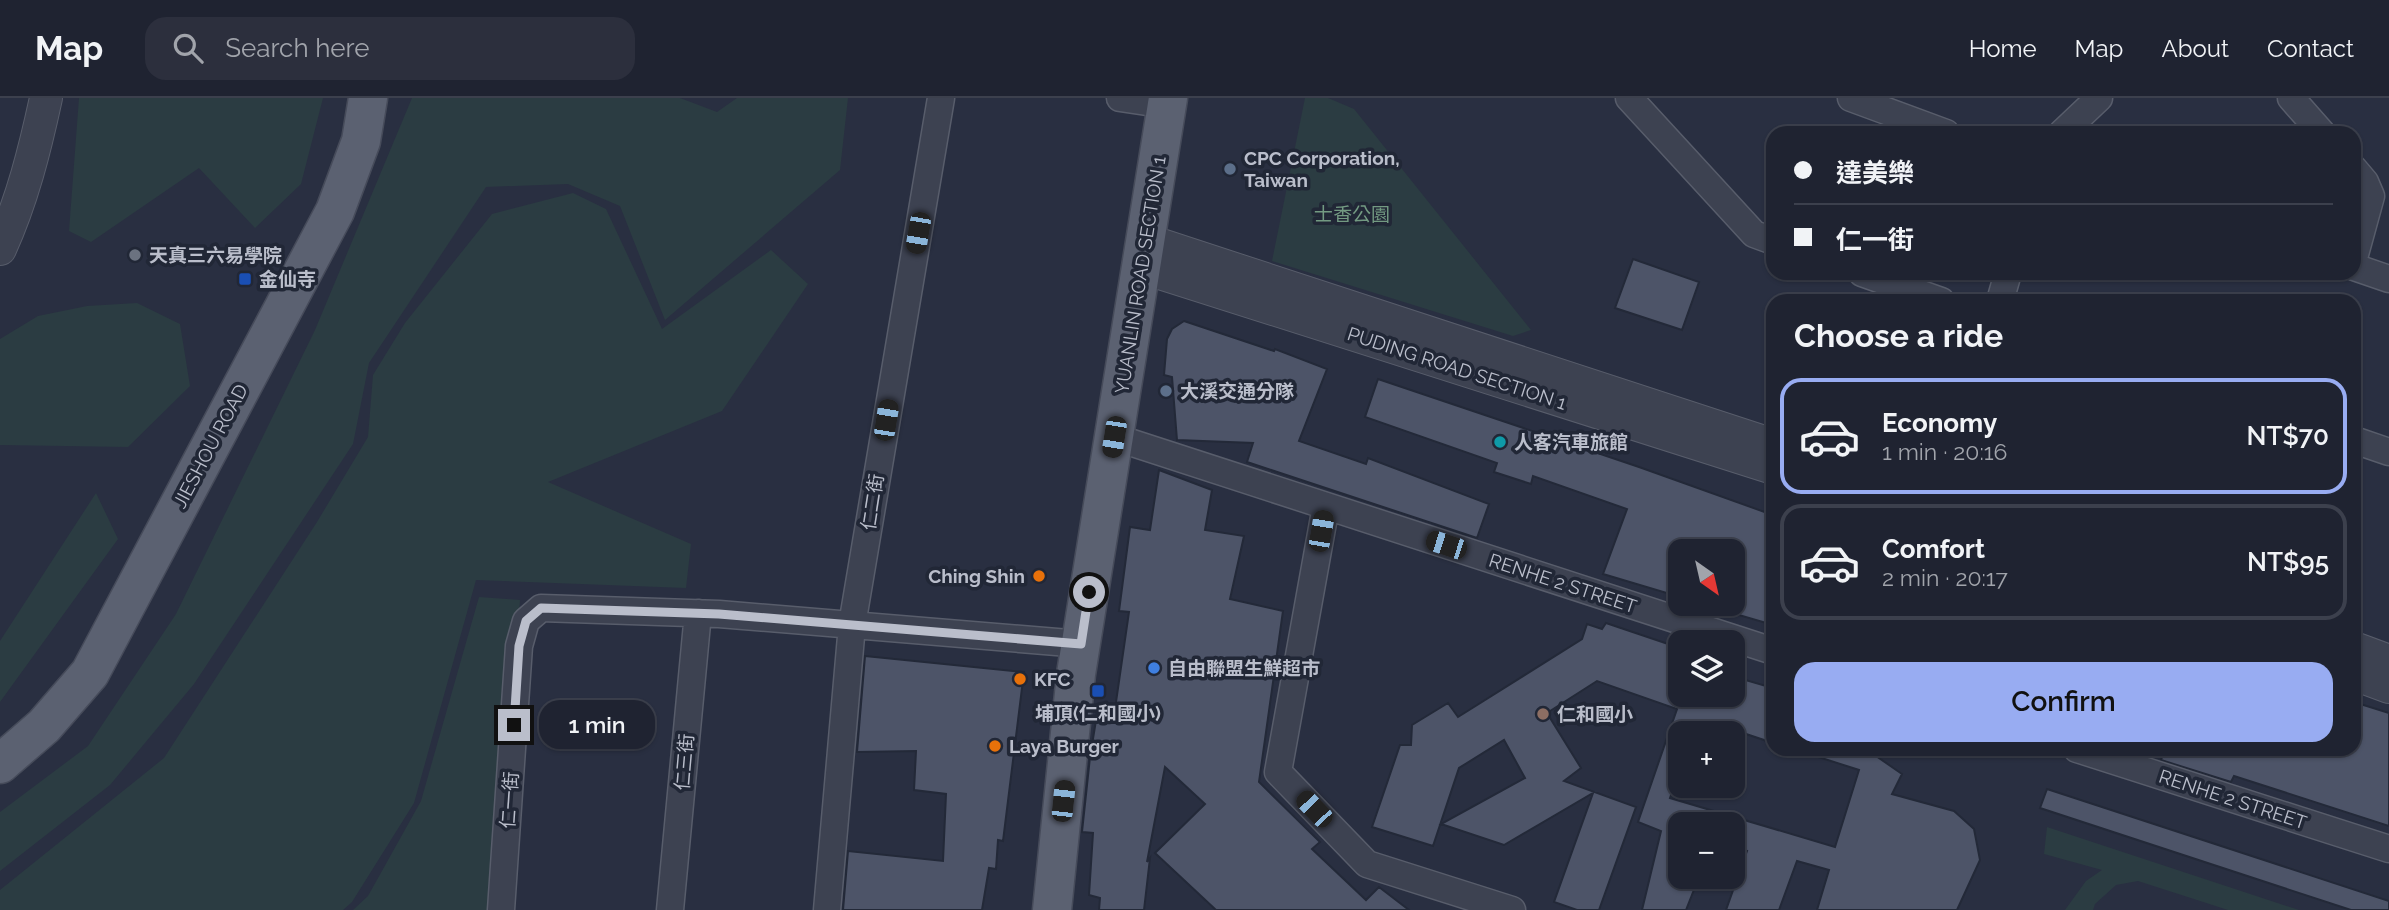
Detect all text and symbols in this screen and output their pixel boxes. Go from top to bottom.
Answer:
search box [145,17,635,80]
text: Map [35,29,103,68]
icon: search [169,29,207,67]
text: Search here [225,33,370,63]
text: Home [1969,34,2037,63]
text: Map [2075,34,2123,63]
text: About [2161,34,2229,63]
text: Contact [2267,34,2354,63]
place label: CPC Corporation, Taiwan [1244,147,1400,191]
street label: YUANLIN ROAD SECTION 1 [1110,155,1170,395]
text: 達美樂 [1836,158,1914,188]
marker: CPC Corporation, Taiwan [1222,161,1238,177]
park label: 士香公園 [1314,203,1390,225]
car [905,210,932,256]
text: 仁一街 [1836,225,1914,255]
place label: 天真三六易學院 [149,244,282,266]
marker: 天真三六易學院 [127,247,143,263]
place label: 金仙寺 [259,268,316,290]
marker: 金仙寺 [237,271,253,287]
text: Choose a ride [1794,317,2003,354]
street label: PUDING ROAD SECTION 1 [1345,322,1569,414]
street label: JIESHOU ROAD [168,380,252,512]
place label: 大溪交通分隊 [1180,380,1294,402]
marker: 大溪交通分隊 [1158,383,1174,399]
car [873,398,900,442]
icon: car [1798,405,1861,468]
text: Economy [1882,408,1997,438]
car [1101,415,1128,459]
text: NT$70 [2247,421,2329,451]
place label: 人客汽車旅館 [1514,431,1628,453]
marker: 人客汽車旅館 [1492,434,1508,450]
text: 1 min · 20:16 [1882,438,2007,465]
street label: 仁二街 [857,472,887,532]
car [1308,508,1335,554]
car [1423,529,1470,561]
icon: car [1798,531,1861,594]
text: Comfort [1882,534,1985,564]
north arrow [1668,539,1745,616]
map controls [1668,539,1745,889]
text: NT$95 [2247,547,2329,577]
street label: RENHE 2 STREET [1486,549,1640,617]
text: 2 min · 20:17 [1882,564,2008,591]
place label: Ching Shin [928,565,1025,587]
marker: Ching Shin [1031,568,1047,584]
route start [1073,576,1105,608]
button: layers [1668,630,1745,707]
place label: 自由聯盟生鮮超市 [1168,657,1320,679]
marker: 自由聯盟生鮮超市 [1146,660,1162,676]
button: Confirm [1794,662,2333,742]
place label: KFC [1034,668,1070,690]
marker: KFC [1012,671,1028,687]
marker: 埔頂(仁和國小) [1090,683,1106,699]
callout: 1 min [538,700,654,750]
place label: 埔頂(仁和國小) [1035,702,1161,724]
place label: 仁和國小 [1557,703,1633,725]
marker: 仁和國小 [1535,706,1551,722]
route end [498,709,530,741]
text: 1 min [568,711,626,738]
button: + [1668,721,1745,798]
street label: 仁三街 [671,733,697,791]
place label: Laya Burger [1009,735,1120,757]
marker: Laya Burger [987,738,1003,754]
street label: RENHE 2 STREET [2156,765,2310,833]
street label: 仁一街 [496,771,522,829]
car [1051,779,1076,823]
car [1292,787,1337,831]
button: − [1668,812,1745,889]

